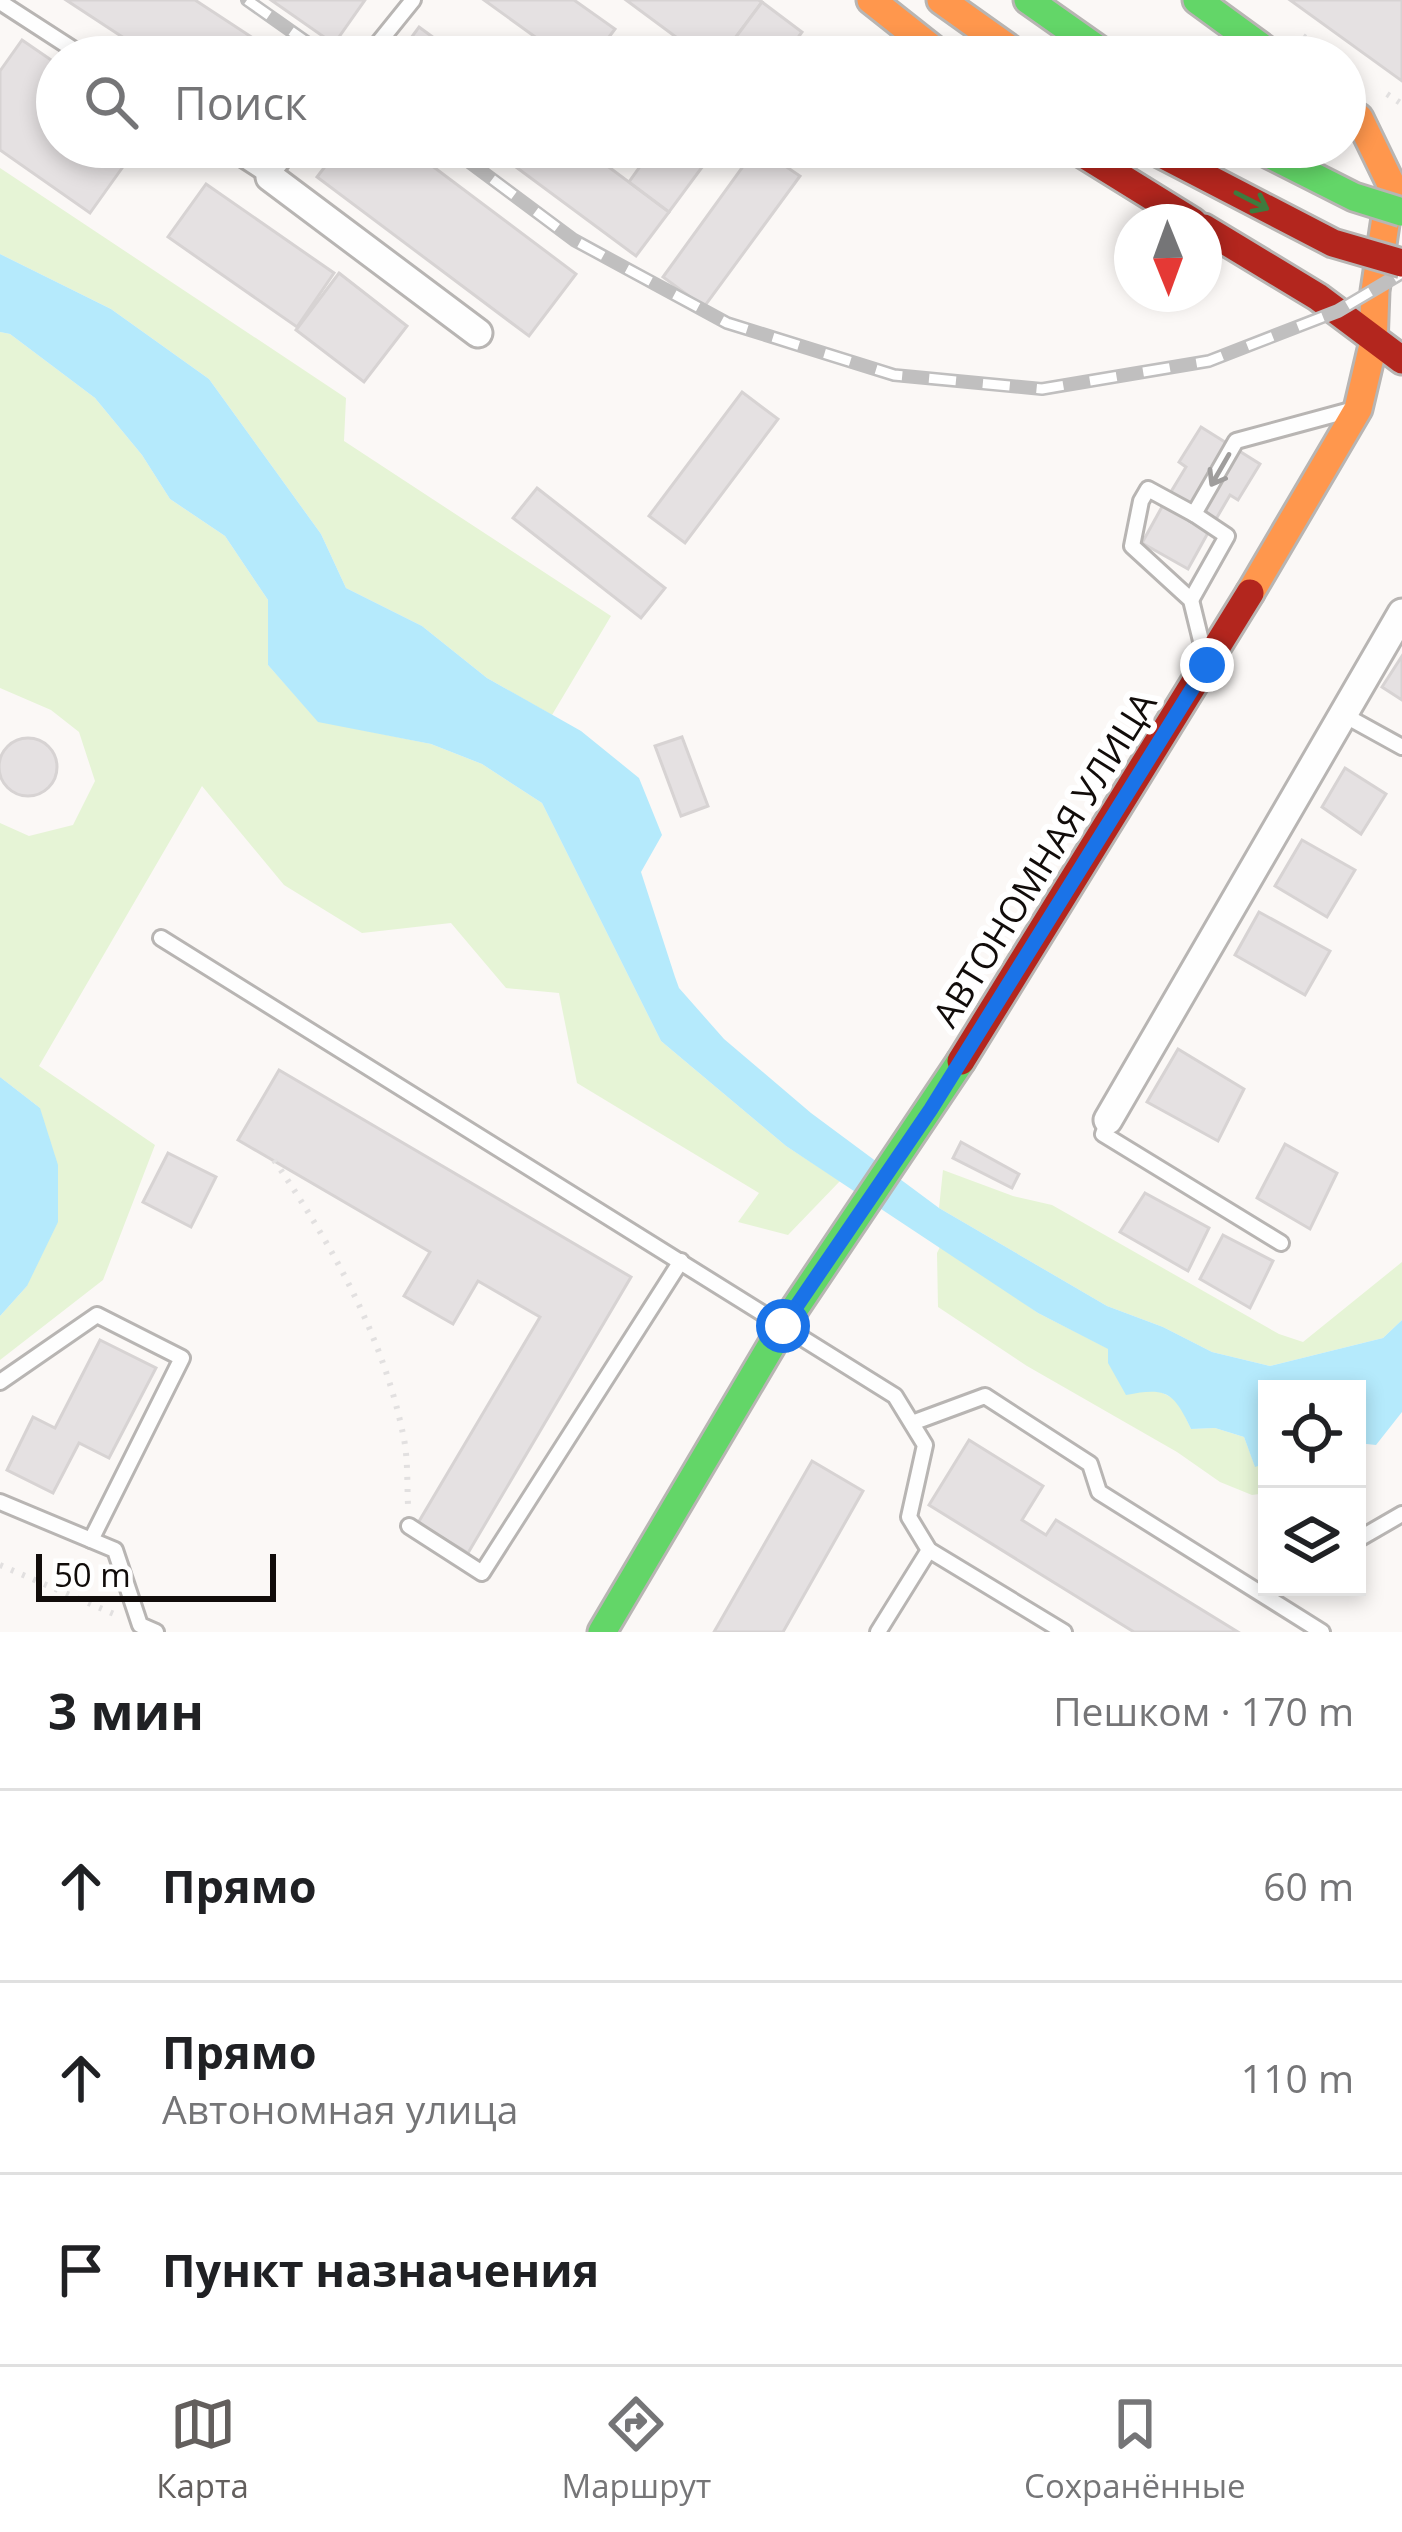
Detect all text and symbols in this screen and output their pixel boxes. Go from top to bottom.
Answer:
search box [36,36,1366,168]
icon: search [78,69,144,135]
text: Поиск [174,72,307,133]
one-way arrow [1234,190,1269,213]
north arrow [1114,204,1222,312]
one-way arrow [1207,452,1231,487]
route end [1180,638,1234,692]
street label: АВТОНОМНАЯ УЛИЦА [921,682,1167,1036]
route start [756,1299,810,1353]
map controls [1258,1380,1366,1596]
button: locate [1258,1380,1366,1488]
button: layers [1258,1488,1366,1596]
scale bar [36,1548,276,1601]
text: 50 m [54,1552,131,1597]
text: 3 мин [48,1675,204,1745]
text: Пешком · 170 m [1053,1684,1354,1737]
icon: ahead [48,1853,114,1919]
text: Прямо [162,1855,317,1916]
text: 60 m [1263,1859,1354,1912]
text: Прямо [162,2021,317,2082]
icon: ahead [48,2045,114,2111]
text: 110 m [1241,2051,1354,2104]
text: Автономная улица [162,2082,518,2135]
icon: arrive [48,2237,114,2303]
text: Пункт назначения [162,2239,599,2300]
tab: Карта [156,2391,249,2508]
tab: Маршрут [562,2391,711,2508]
tab: Сохранённые [1024,2391,1246,2508]

